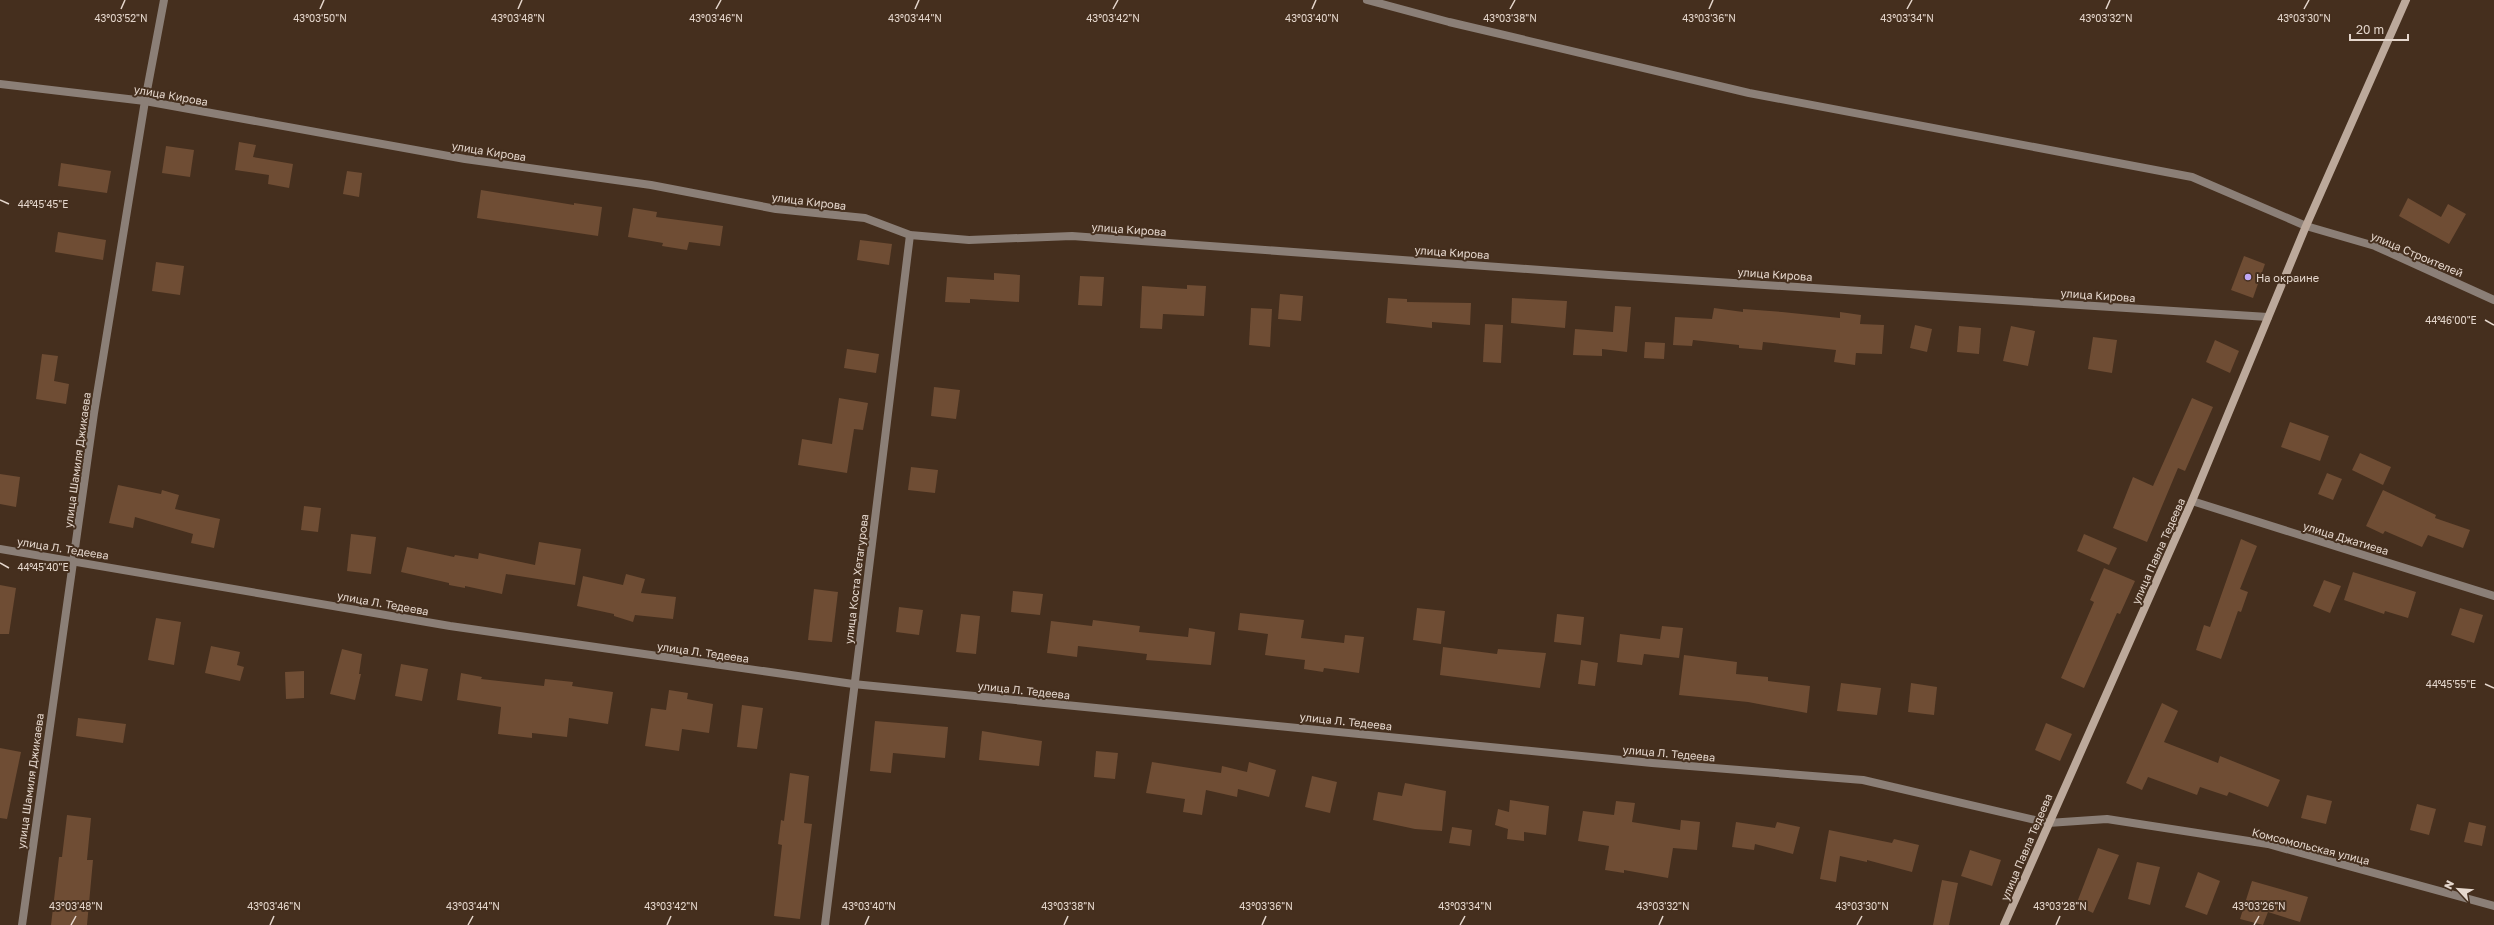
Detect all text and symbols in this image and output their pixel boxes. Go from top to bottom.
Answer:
text: 43°03'52"N [94,12,148,24]
text: 43°03'50"N [293,12,347,24]
text: 43°03'48"N [491,12,545,24]
text: 43°03'46"N [689,12,743,24]
text: 43°03'44"N [888,12,942,24]
text: 43°03'42"N [1086,12,1140,24]
text: 43°03'40"N [1285,12,1339,24]
text: 43°03'38"N [1483,12,1537,24]
text: 43°03'36"N [1682,12,1736,24]
text: 43°03'34"N [1880,12,1934,24]
text: 43°03'32"N [2079,12,2133,24]
text: 43°03'30"N [2277,12,2331,24]
scale bar [2350,16,2408,42]
text: 20 m [2356,22,2384,37]
street label: улица Кирова [133,82,209,108]
street label: улица Кирова [451,139,527,163]
street label: улица Кирова [771,190,847,212]
text: 44°45'45"E [18,198,68,210]
street label: улица Кирова [1091,220,1167,238]
street label: улица Строителей [2369,229,2465,279]
street label: улица Кирова [1414,243,1490,261]
street label: улица Кирова [1737,265,1813,283]
place label: На окраине [2256,271,2319,284]
marker: На окраине [2243,272,2253,282]
street label: улица Кирова [2060,286,2136,304]
text: 44°46'00"E [2425,314,2477,326]
street label: улица Шамиля Джикаева [61,391,93,529]
street label: улица Павла Тедеева [2129,496,2187,606]
street label: улица Коста Хетагурова [842,513,870,645]
street label: улица Джатиева [2302,519,2390,557]
street label: улица Л. Тедеева [16,534,110,562]
text: 44°45'40"E [17,561,69,573]
street label: улица Л. Тедеева [336,589,430,617]
street label: улица Л. Тедеева [656,639,750,665]
text: 44°45'55"E [2426,678,2476,690]
street label: улица Л. Тедеева [977,679,1071,701]
street label: улица Л. Тедеева [1299,710,1393,732]
street label: улица Шамиля Джикаева [14,712,46,850]
street label: улица Л. Тедеева [1622,742,1716,764]
street label: улица Павла Тедеева [1998,792,2054,902]
street label: Комсомольская улица [2251,825,2371,867]
north arrow [2438,869,2478,909]
text: N [2441,878,2456,891]
text: 43°03'48"N [49,900,103,912]
text: 43°03'46"N [247,900,301,912]
text: 43°03'44"N [446,900,500,912]
text: 43°03'42"N [644,900,698,912]
text: 43°03'40"N [842,900,896,912]
text: 43°03'38"N [1041,900,1095,912]
text: 43°03'36"N [1239,900,1293,912]
text: 43°03'34"N [1438,900,1492,912]
text: 43°03'32"N [1636,900,1690,912]
text: 43°03'30"N [1835,900,1889,912]
text: 43°03'28"N [2033,900,2087,912]
text: 43°03'26"N [2232,900,2286,912]

